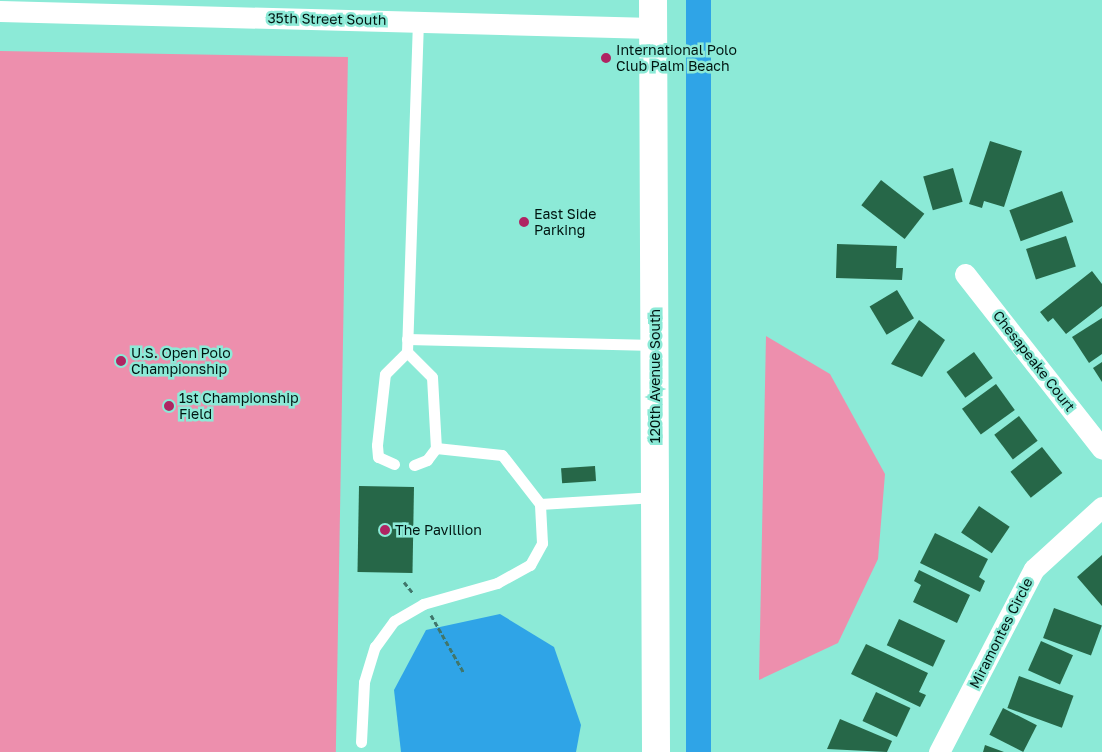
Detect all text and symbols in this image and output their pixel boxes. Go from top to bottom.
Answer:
street label: 35th Street South [267,10,387,28]
place label: International Polo Club Palm Beach [616,42,737,74]
marker: International Polo Club Palm Beach [600,52,612,64]
place label: East Side Parking [534,206,596,238]
marker: East Side Parking [518,216,530,228]
street label: Chesapeake Court [989,307,1079,415]
street label: 120th Avenue South [647,309,663,443]
place label: U.S. Open Polo Championship [131,345,231,378]
marker: U.S. Open Polo Championship [115,355,127,367]
place label: 1st Championship Field [179,390,299,422]
marker: 1st Championship Field [163,400,175,412]
place label: The Pavillion [395,522,482,538]
marker: The Pavillion [379,524,391,536]
street label: Miramontes Circle [966,575,1036,691]

